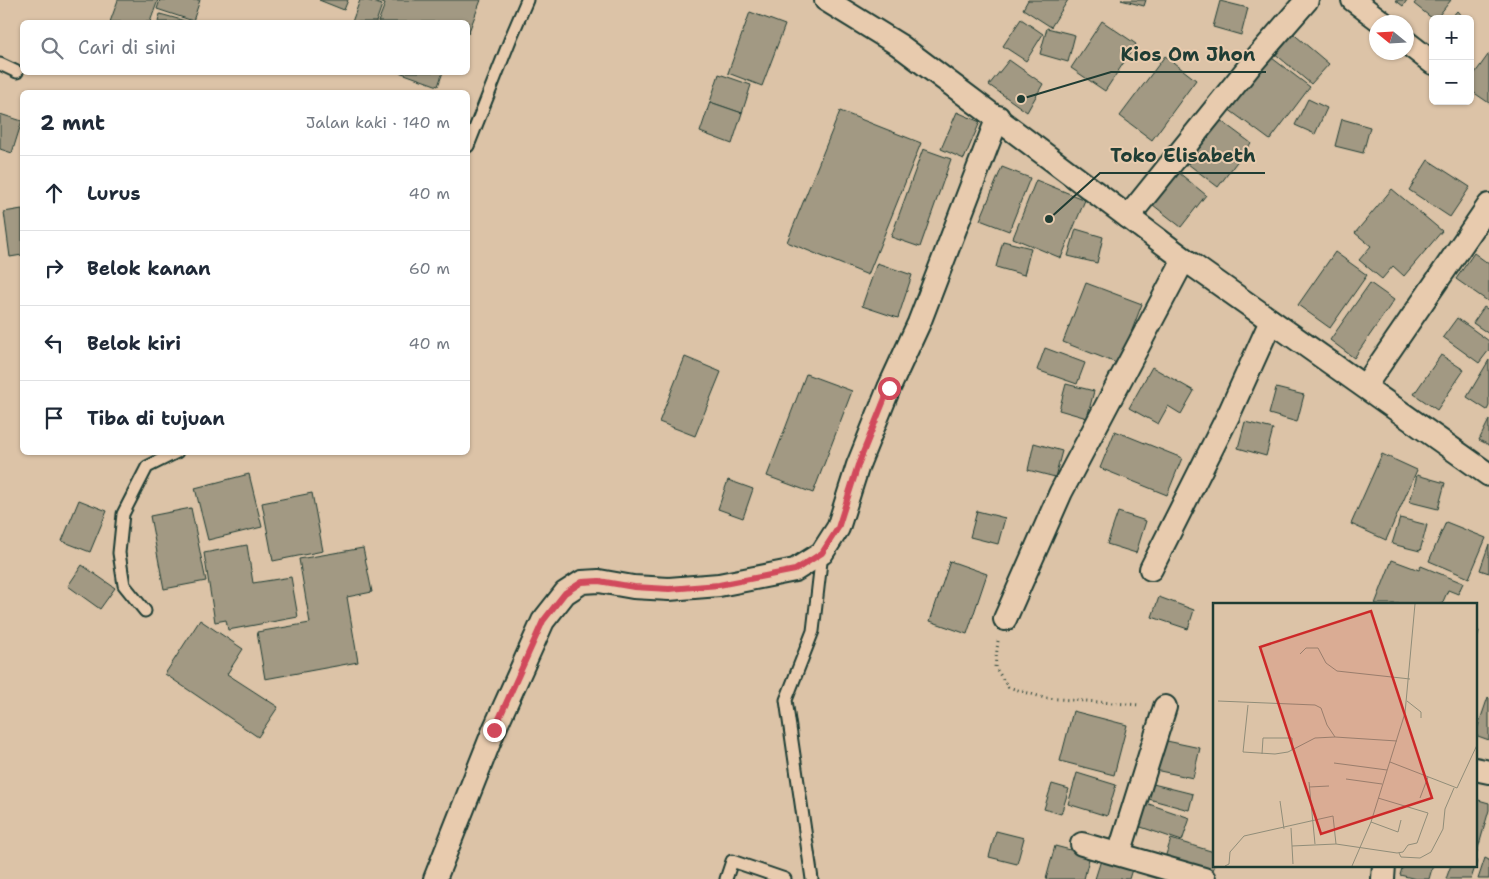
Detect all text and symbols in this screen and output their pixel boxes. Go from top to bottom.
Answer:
north arrow [1369,15,1414,60]
map controls [1429,15,1474,105]
button: + [1429,15,1474,60]
search box [20,20,470,75]
icon: search [38,34,66,62]
text: Cari di sini [78,35,176,60]
callout: Kios Om Jhon [1111,38,1266,72]
text: Kios Om Jhon [1120,42,1256,67]
button: − [1429,60,1474,105]
text: 2 mnt [40,109,105,137]
text: Jalan kaki · 140 m [306,112,450,133]
callout: Toko Elisabeth [1100,139,1265,173]
text: Toko Elisabeth [1110,143,1256,168]
icon: ahead [40,179,68,207]
text: Lurus [87,181,141,206]
text: 40 m [408,183,450,204]
icon: right [40,254,68,282]
text: Belok kanan [87,256,211,281]
text: 60 m [409,258,450,279]
icon: left [40,329,68,357]
text: Belok kiri [87,331,181,356]
text: 40 m [408,333,450,354]
route start [878,377,901,400]
icon: arrive [40,404,68,432]
text: Tiba di tujuan [87,406,225,431]
inset map [1213,603,1476,866]
route end [483,719,506,742]

